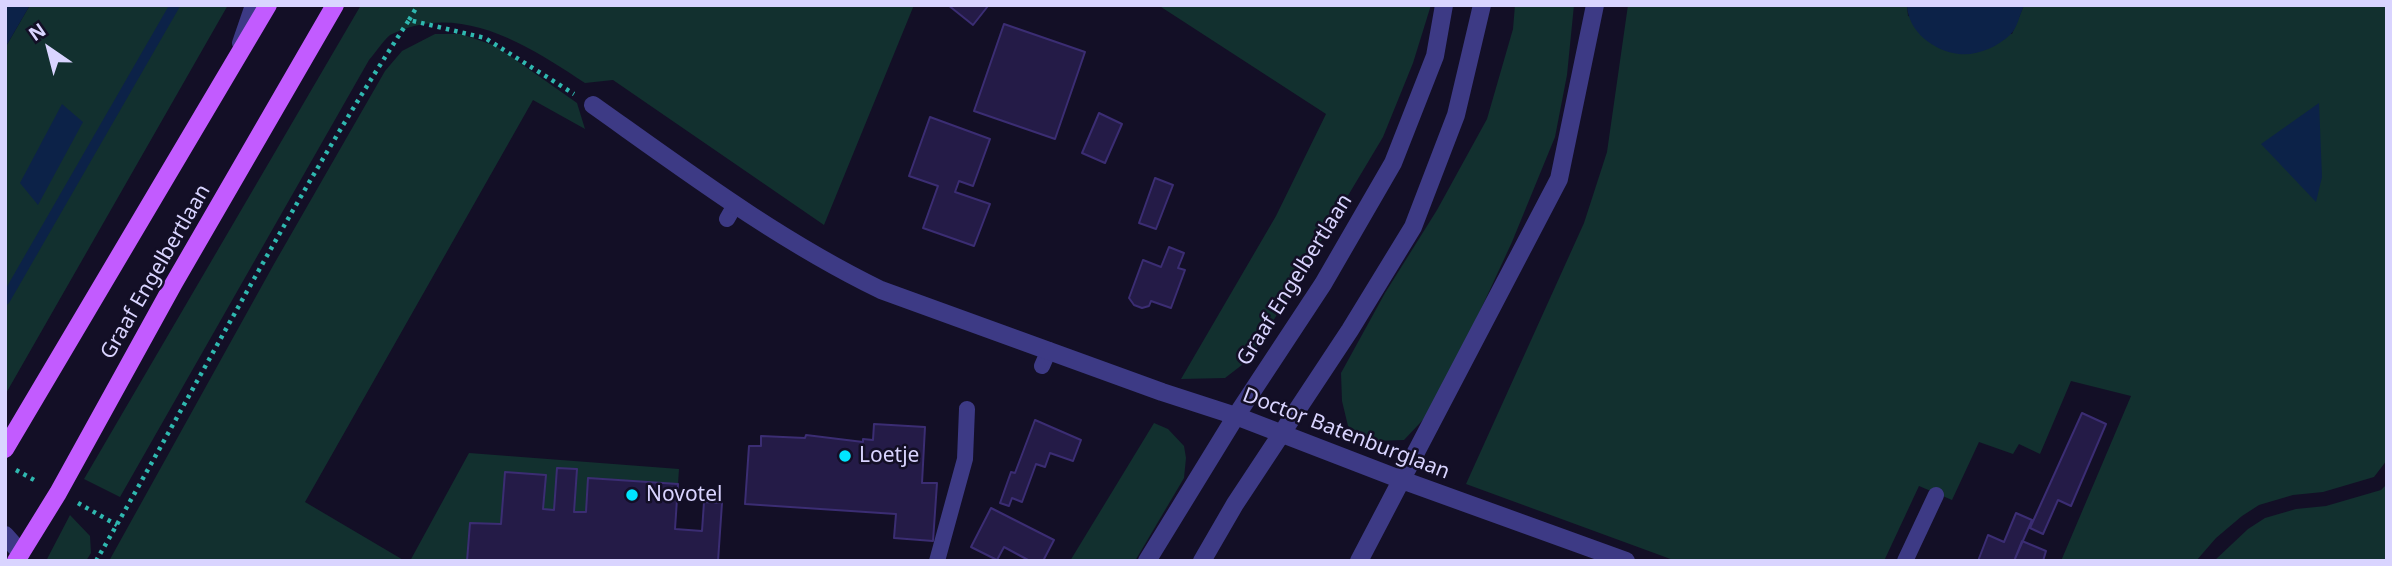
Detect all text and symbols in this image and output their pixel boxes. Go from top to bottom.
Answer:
north arrow [14,14,84,84]
text: N [23,17,51,47]
street label: Graaf Engelbertlaan [96,180,216,364]
street label: Graaf Engelbertlaan [1232,190,1358,370]
street label: Doctor Batenburglaan [1239,383,1453,485]
place label: Loetje [859,443,919,469]
marker: Loetje [837,448,853,464]
place label: Novotel [646,482,722,508]
marker: Novotel [624,487,640,503]

